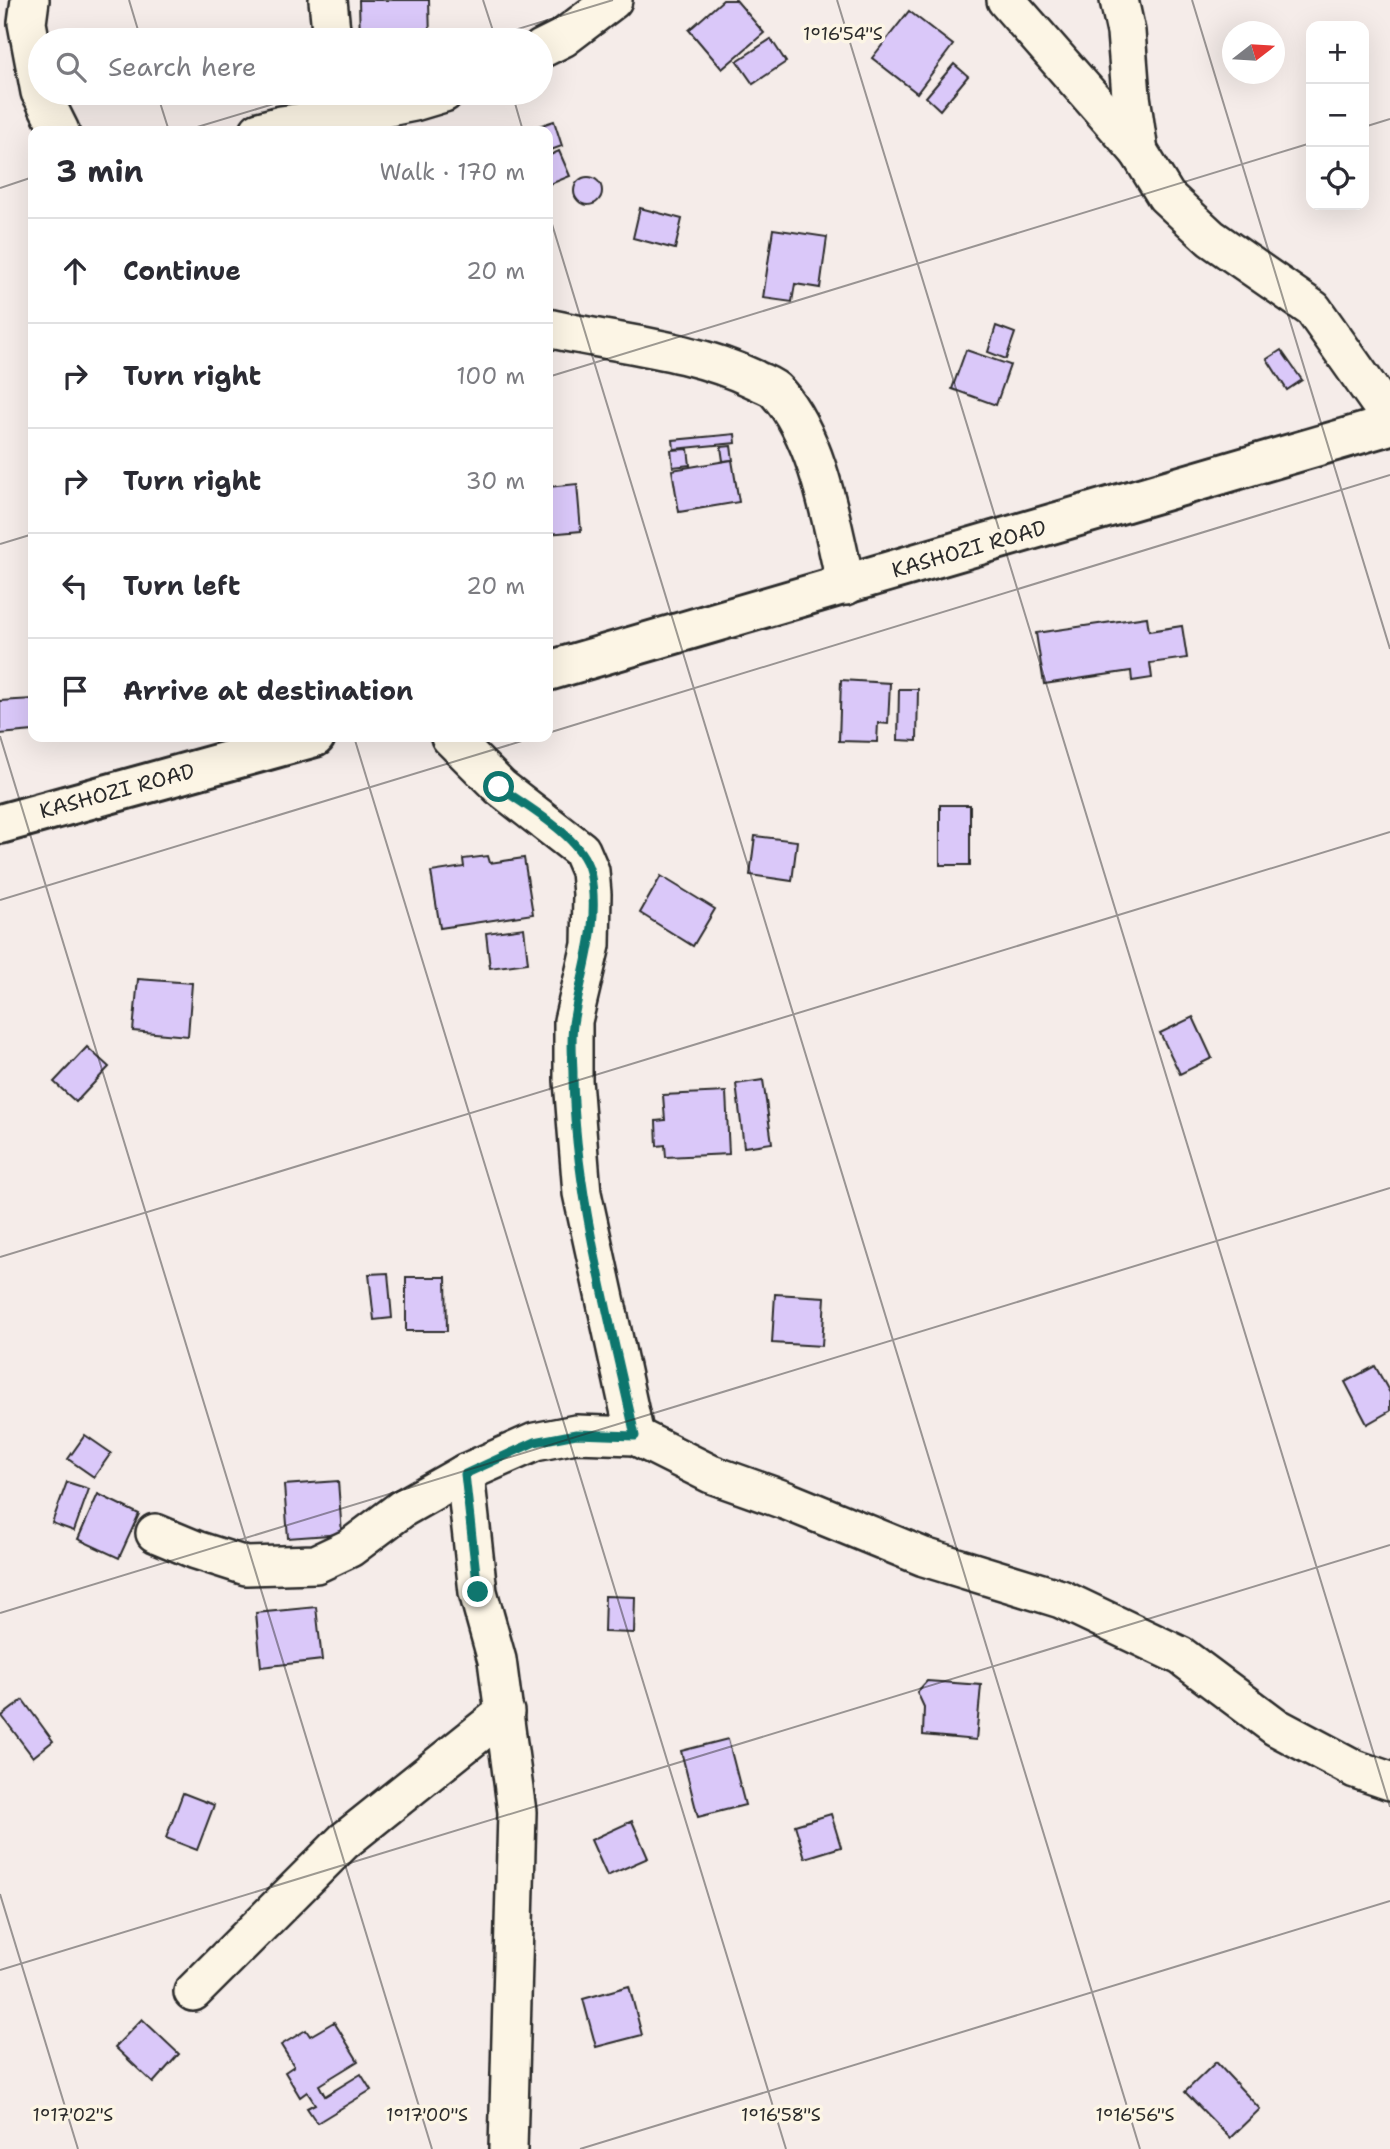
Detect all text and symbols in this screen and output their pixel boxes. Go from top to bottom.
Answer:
north arrow [1222,21,1285,84]
map controls [1306,21,1369,210]
button: + [1306,21,1369,84]
text: 1°16'54"S [803,22,883,46]
search box [28,28,553,105]
icon: search [52,48,90,86]
text: Search here [108,49,257,84]
button: − [1306,84,1369,147]
button: locate [1306,147,1369,210]
text: 3 min [56,151,143,192]
text: Walk · 170 m [380,157,525,187]
icon: ahead [56,252,94,290]
text: Continue [123,253,241,288]
text: 20 m [466,256,525,286]
icon: right [56,357,94,395]
text: Turn right [123,358,261,393]
text: 100 m [456,361,525,391]
icon: right [56,462,94,500]
text: Turn right [123,463,261,498]
text: 30 m [466,466,525,496]
street label: KASHOZI ROAD [888,514,1050,584]
icon: left [56,567,94,605]
text: Turn left [123,568,240,603]
text: 20 m [466,571,525,601]
icon: arrive [56,672,94,710]
text: Arrive at destination [123,673,413,708]
street label: KASHOZI ROAD [36,757,198,825]
route start [483,771,514,802]
route end [462,1576,493,1607]
text: 1°17'02"S [33,2103,113,2127]
text: 1°17'00"S [386,2103,468,2127]
text: 1°16'58"S [741,2103,821,2127]
text: 1°16'56"S [1095,2103,1175,2127]

